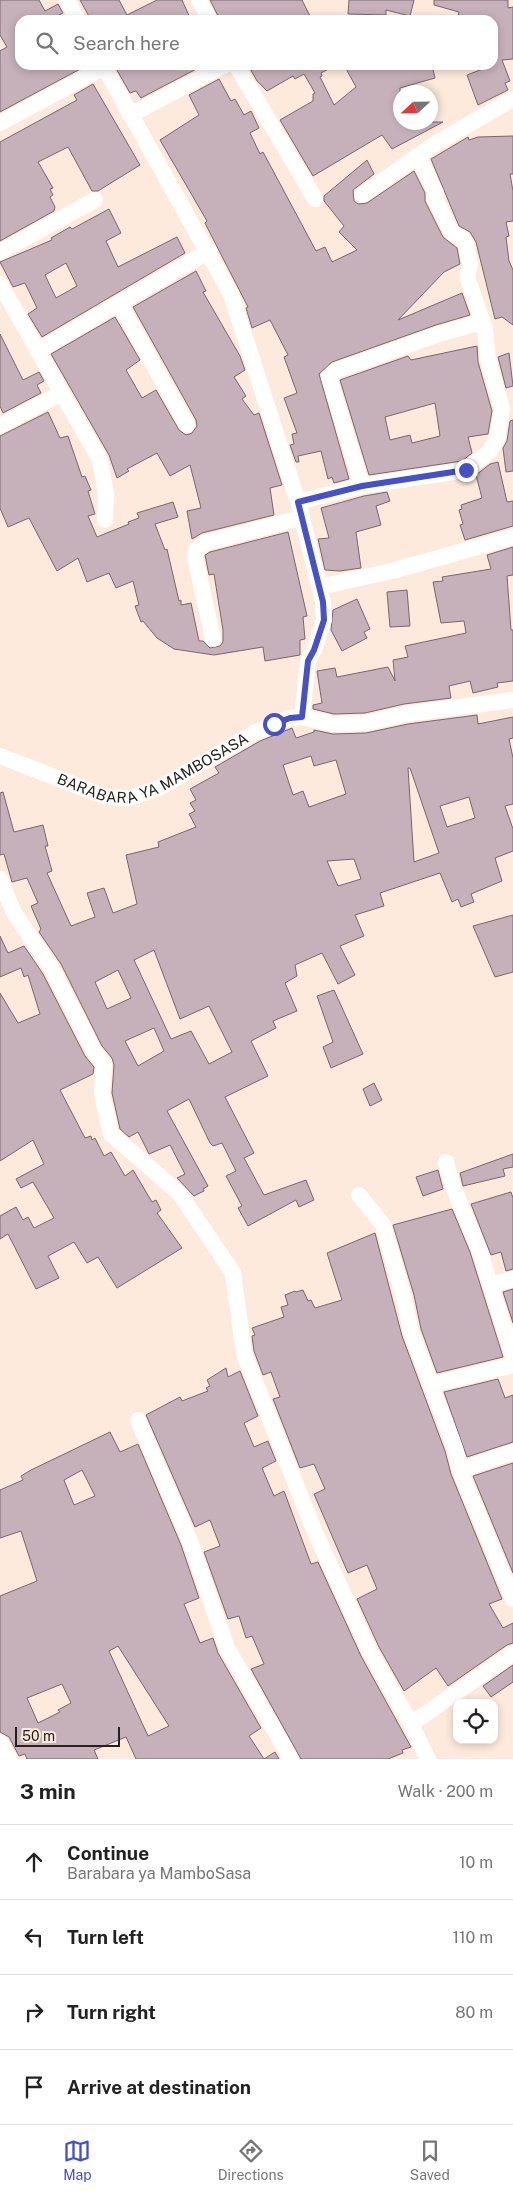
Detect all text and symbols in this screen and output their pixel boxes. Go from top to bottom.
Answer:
search box [15,15,498,70]
icon: search [33,29,61,57]
text: Search here [73,32,180,54]
north arrow [393,85,438,130]
route end [455,459,478,482]
route start [263,713,286,736]
street label: BARABARA YA MAMBOSASA [55,729,251,807]
map controls [453,1699,498,1744]
button: locate [453,1699,498,1744]
scale bar [15,1724,120,1747]
text: 50 m [22,1728,55,1744]
text: 3 min [20,1779,76,1804]
text: Walk · 200 m [398,1782,493,1801]
text: Continue [67,1842,149,1864]
icon: ahead [20,1848,48,1876]
text: 10 m [459,1853,493,1872]
text: Barabara ya MamboSasa [67,1864,251,1883]
icon: left [20,1923,48,1951]
text: Turn left [67,1926,144,1948]
text: 110 m [452,1928,493,1947]
icon: right [20,1998,48,2026]
text: Turn right [67,2001,156,2023]
text: 80 m [455,2003,493,2022]
icon: arrive [20,2073,48,2101]
text: Arrive at destination [67,2076,251,2098]
tab: Map [63,2137,92,2183]
tab: Directions [218,2137,284,2183]
tab: Saved [410,2137,450,2183]

